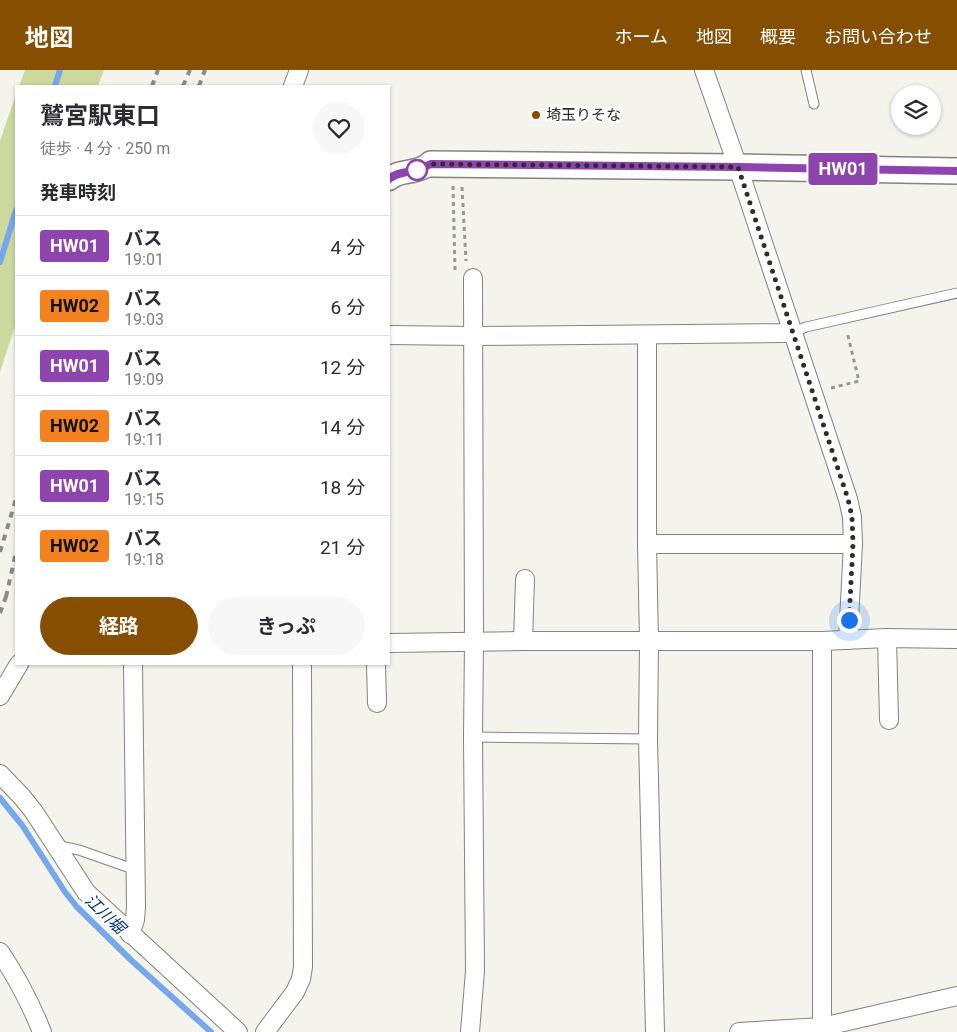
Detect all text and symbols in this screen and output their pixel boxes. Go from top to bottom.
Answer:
text: 地図 [25,24,73,52]
text: ホーム [615,26,668,47]
text: 地図 [696,26,732,47]
text: 概要 [760,26,796,47]
text: お問い合わせ [824,26,932,47]
map controls [891,85,941,135]
button: layers [891,85,941,135]
text: 鷲宮駅東口 [40,102,160,130]
button: heart [313,102,365,154]
place label: 埼玉りそな [546,106,621,124]
marker: 埼玉りそな [530,109,542,121]
text: 徒歩 · 4 分 · 250 m [40,139,170,158]
line badge: HW01 [808,153,878,185]
text: HW01 [818,158,868,179]
unlabelled marker [406,159,428,181]
text: 発車時刻 [40,181,116,204]
text: バス [124,227,162,250]
text: HW01 [50,235,99,256]
text: 4 分 [331,236,365,259]
text: 19:01 [124,250,164,269]
text: バス [124,287,162,310]
text: HW02 [50,295,99,316]
text: 6 分 [331,296,365,319]
text: 19:03 [124,310,164,329]
text: バス [124,347,162,370]
text: HW01 [50,355,99,376]
text: 12 分 [320,356,365,379]
text: 19:09 [124,370,164,389]
text: バス [124,407,162,430]
text: HW02 [50,415,99,436]
text: 14 分 [320,416,365,439]
text: 19:11 [124,430,164,449]
text: バス [124,467,162,490]
text: HW01 [50,475,99,496]
text: 18 分 [320,476,365,499]
text: 19:15 [124,490,164,509]
text: バス [124,527,162,550]
text: HW02 [50,535,99,556]
text: 21 分 [320,536,365,559]
text: 19:18 [124,550,164,569]
button: 経路 [40,597,198,655]
button: きっぷ [208,597,365,655]
your location [837,608,862,633]
water label: 江川堀 [81,890,131,940]

